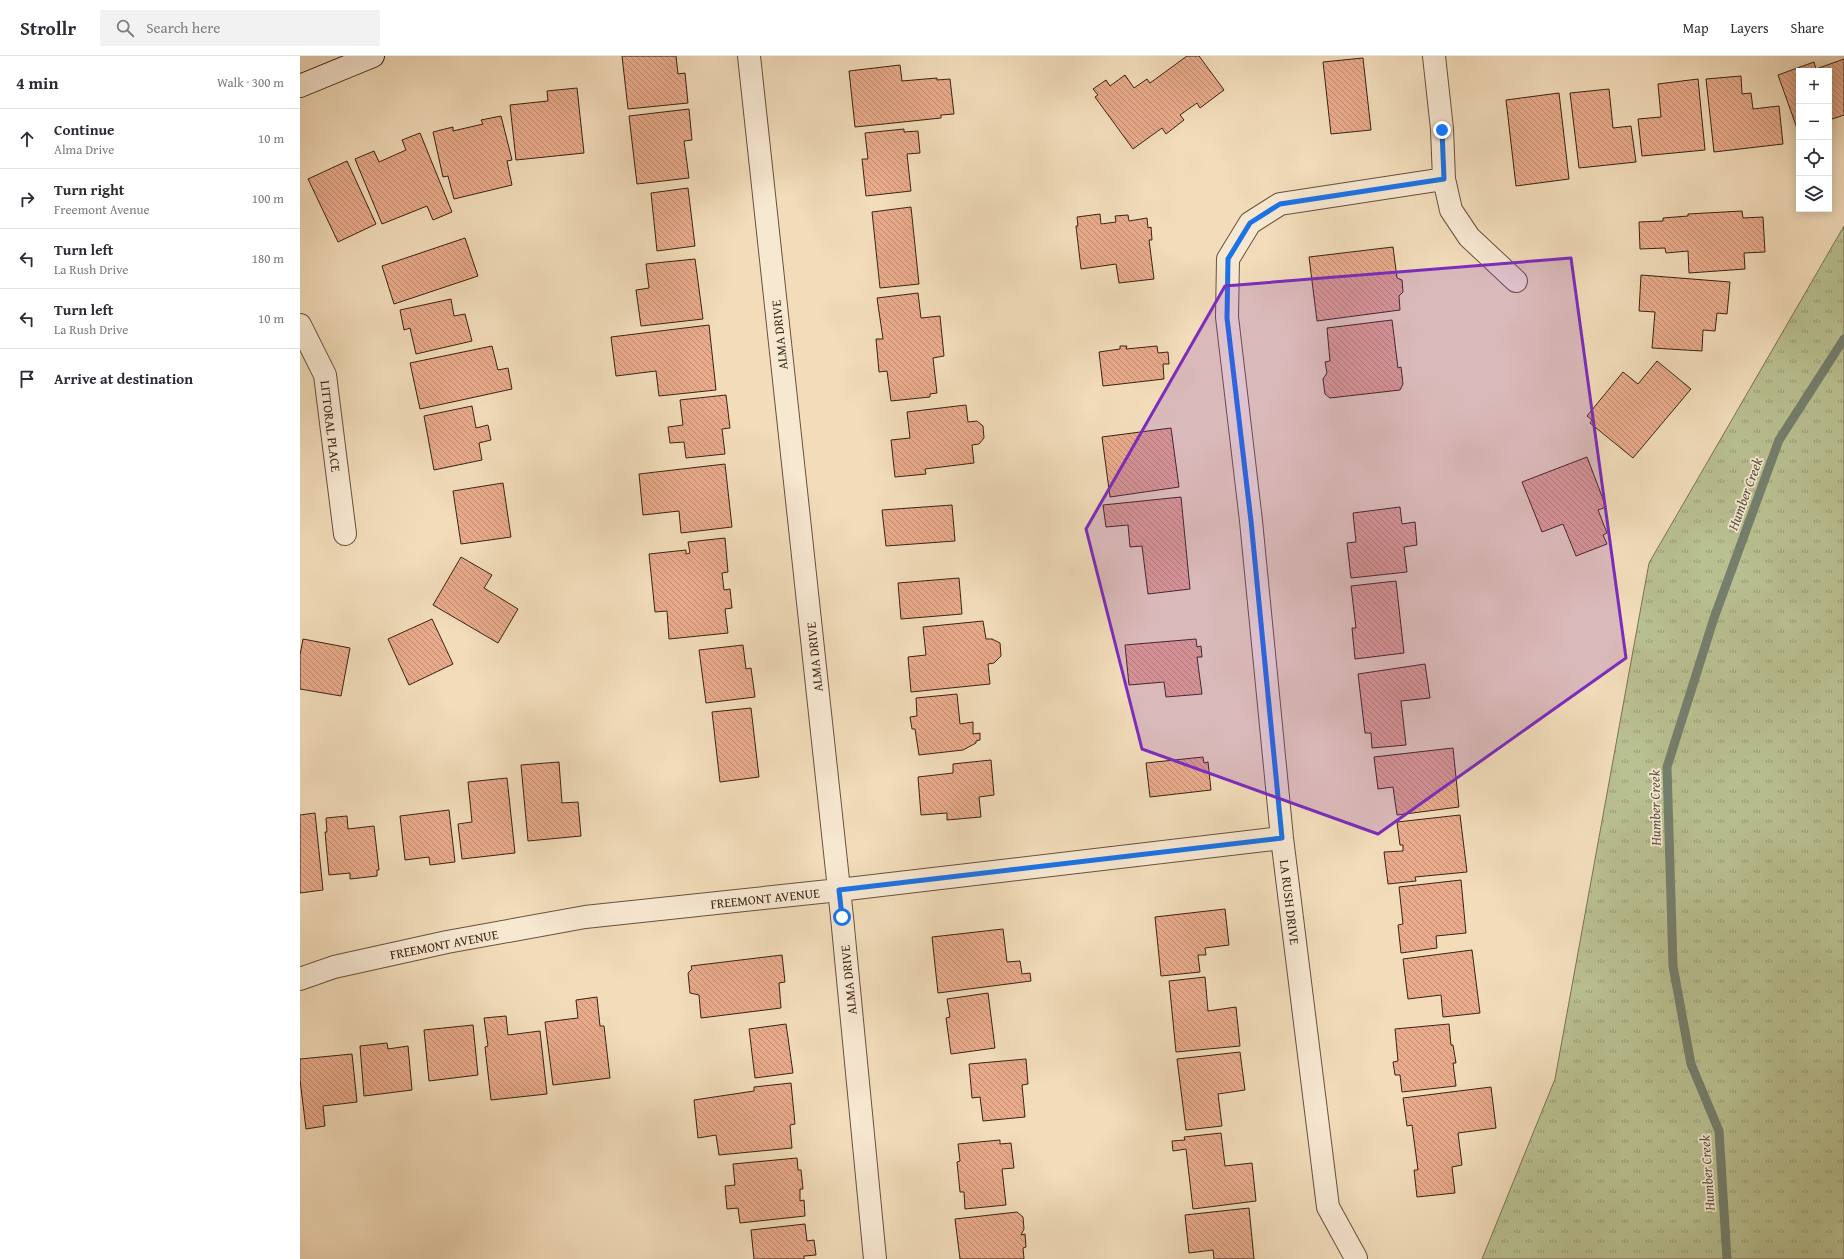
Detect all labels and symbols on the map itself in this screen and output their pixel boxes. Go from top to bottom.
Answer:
route end [1433,121,1451,139]
street label: ALMA DRIVE [766,299,793,371]
street label: LITTORAL PLACE [315,379,346,473]
water label: Humber Creek [1722,454,1768,534]
street label: ALMA DRIVE [801,621,828,693]
water label: Humber Creek [1644,769,1666,847]
street label: LA RUSH DRIVE [1275,859,1304,946]
street label: FREEMONT AVENUE [709,883,821,914]
route start [833,908,851,926]
street label: FREEMONT AVENUE [388,925,500,964]
street label: ALMA DRIVE [835,944,862,1016]
water label: Humber Creek [1694,1134,1720,1213]

